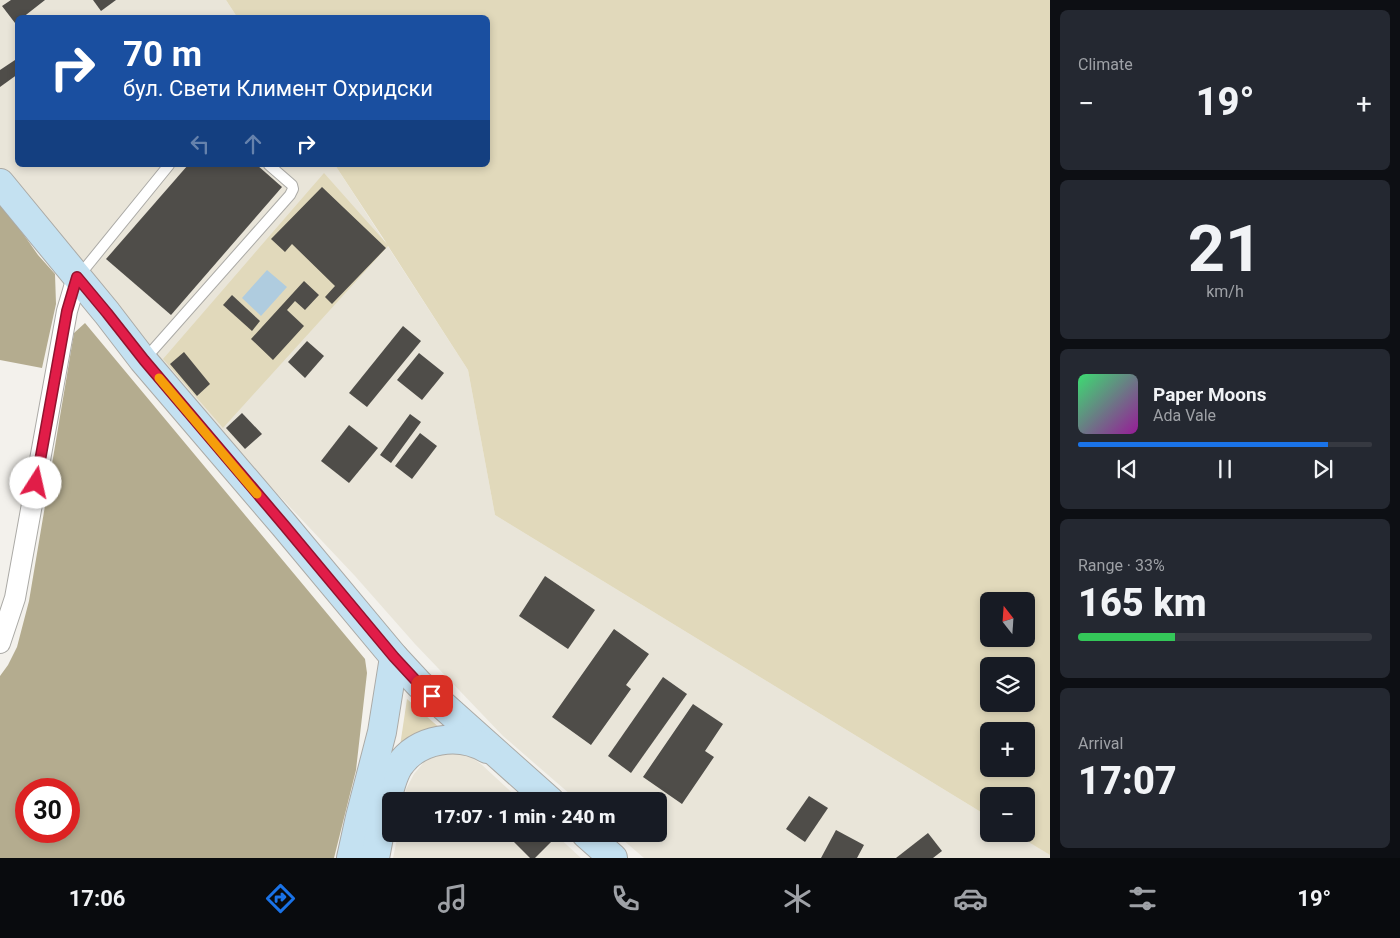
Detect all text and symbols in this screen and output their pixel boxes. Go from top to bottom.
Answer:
text: 70 m [123,34,202,75]
icon: right [40,35,105,100]
text: Climate [1078,55,1133,74]
text: бул. Свети Климент Охридски [123,76,433,101]
text: 19° [1196,80,1254,124]
text: − [1078,87,1094,120]
text: + [1356,87,1372,120]
icon: left [186,130,214,158]
icon: ahead [239,130,267,158]
icon: right [292,130,320,158]
text: 21 [1188,211,1262,287]
text: km/h [1206,282,1244,301]
text: Paper Moons [1153,383,1266,406]
text: Ada Vale [1153,406,1216,425]
icon: previous [1113,455,1141,483]
icon: pause [1211,455,1239,483]
icon: next [1309,455,1337,483]
position arrow [9,456,61,508]
text: Range · 33% [1078,556,1165,575]
text: 165 km [1078,581,1207,625]
north arrow [980,592,1035,648]
map controls [980,592,1035,842]
button: layers [980,657,1035,712]
pin [411,675,453,717]
icon: arrive [418,682,446,710]
button: + [980,722,1035,777]
text: Arrival [1078,734,1123,753]
text: 17:07 [1078,759,1177,803]
speed limit sign: 30 [15,778,80,843]
button: − [980,787,1035,842]
text: 17:07 · 1 min · 240 m [433,805,616,828]
icon: directions [263,881,298,916]
icon: music [435,881,470,916]
icon: phone [608,881,643,916]
icon: climate [780,881,815,916]
icon: car [953,881,988,916]
icon: filters [1125,881,1160,916]
text: 17:06 [69,886,125,911]
text: 19° [1297,886,1331,911]

